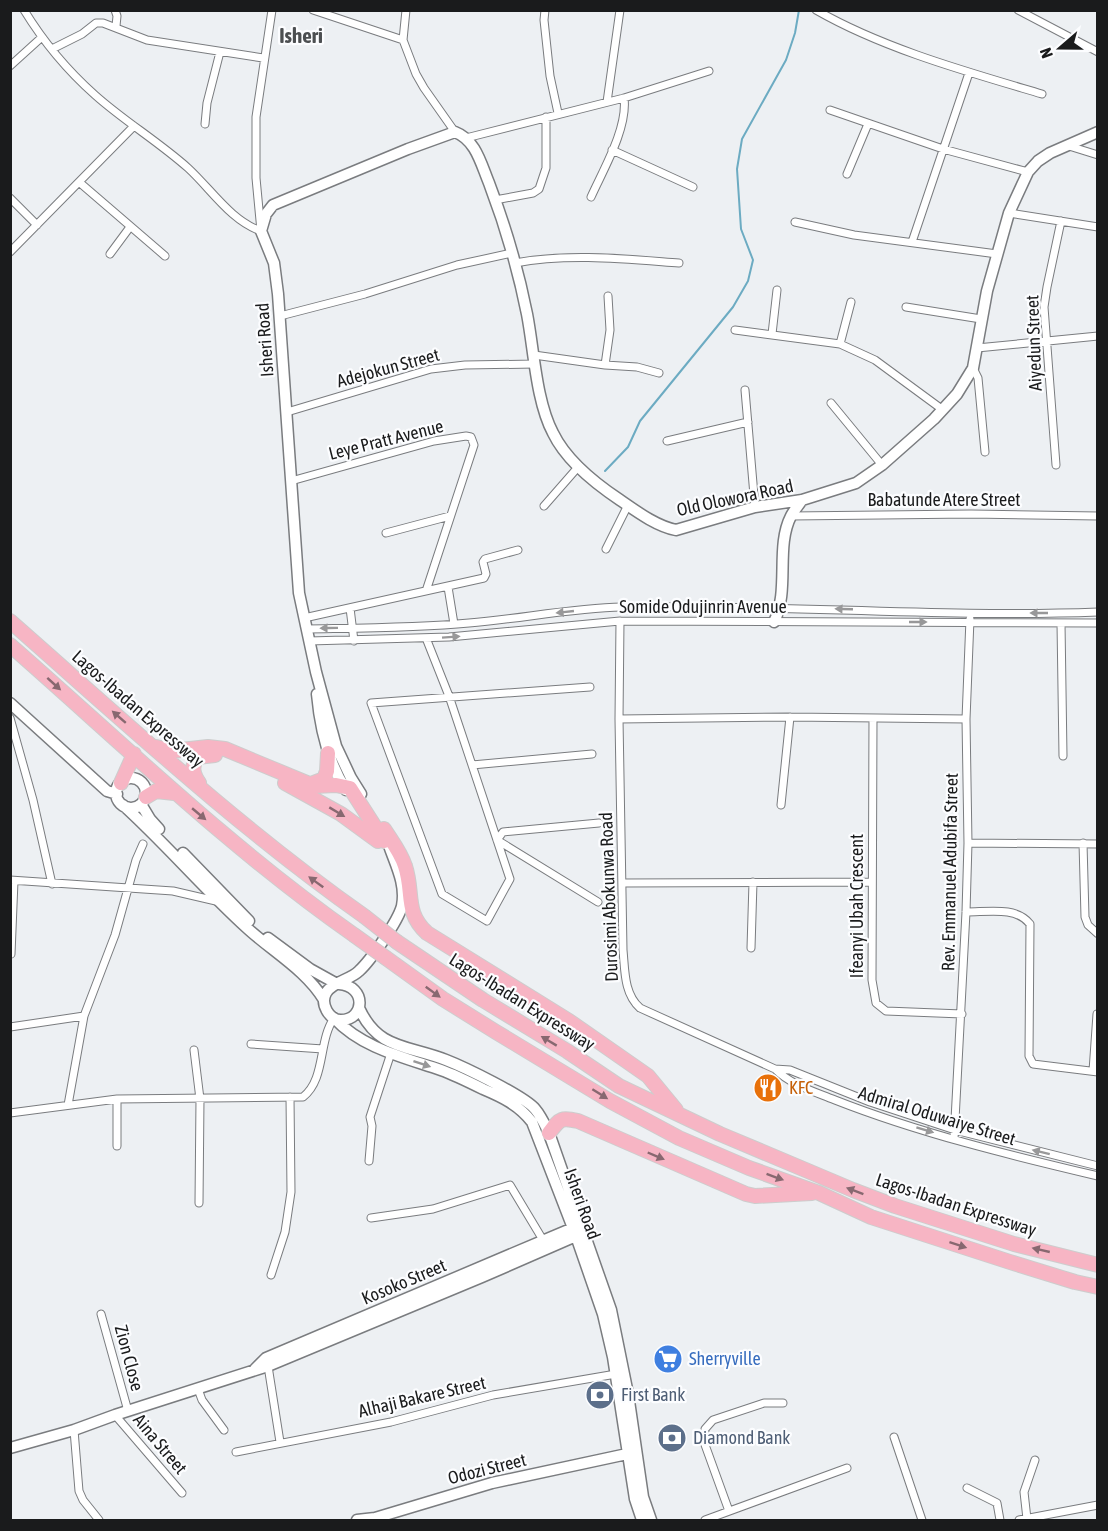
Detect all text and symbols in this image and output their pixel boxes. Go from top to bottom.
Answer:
north arrow [1030,18,1090,78]
district label: Isheri [279,23,323,47]
text: N [1036,46,1056,61]
street label: Aiyedun Street [1021,295,1046,391]
street label: Isheri Road [251,302,278,378]
street label: Adejokun Street [334,344,442,391]
street label: Leye Pratt Avenue [326,415,445,464]
street label: Old Olowora Road [675,475,795,520]
street label: Babatunde Atere Street [867,489,1021,510]
street label: Somide Odujinrin Avenue [619,596,787,617]
one-way arrow [835,604,854,613]
one-way arrow [556,607,575,617]
one-way arrow [1030,608,1049,618]
one-way arrow [909,617,928,627]
one-way arrow [320,623,339,633]
one-way arrow [442,632,461,642]
street label: Lagos-Ibadan Expressway [68,646,208,772]
one-way arrow [46,677,61,690]
one-way arrow [112,711,127,724]
street label: Rev. Emmanuel Adubifa Street [937,773,962,971]
one-way arrow [191,807,206,820]
one-way arrow [329,807,346,817]
street label: Durosimi Abokunwa Road [595,812,622,982]
street label: Ifeanyi Ubah Crescent [846,834,867,978]
one-way arrow [309,877,324,889]
street label: Lagos-Ibadan Expressway [446,948,599,1055]
one-way arrow [425,986,441,998]
one-way arrow [541,1035,557,1046]
one-way arrow [413,1060,431,1069]
restaurant icon: KFC [752,1072,784,1104]
place label: KFC [789,1077,813,1098]
street label: Admiral Oduwaiye Street [856,1082,1018,1149]
one-way arrow [591,1089,608,1100]
one-way arrow [916,1126,934,1135]
one-way arrow [1032,1146,1050,1156]
one-way arrow [647,1151,665,1161]
street label: Isheri Road [560,1165,605,1242]
street label: Lagos-Ibadan Expressway [873,1169,1039,1240]
one-way arrow [767,1173,785,1183]
one-way arrow [846,1186,864,1195]
one-way arrow [949,1241,967,1251]
one-way arrow [1032,1245,1050,1255]
street label: Kosoko Street [358,1254,449,1309]
street label: Zion Close [111,1323,148,1393]
supermarket icon: Sherryville [652,1343,684,1375]
place label: Sherryville [689,1348,761,1369]
street label: Alhaji Bakare Street [356,1372,488,1421]
bank icon: First Bank [584,1379,616,1411]
place label: First Bank [621,1384,685,1405]
street label: Aina Street [129,1409,192,1478]
bank icon: Diamond Bank [656,1422,688,1454]
place label: Diamond Bank [693,1427,790,1448]
street label: Odozi Street [446,1449,528,1488]

